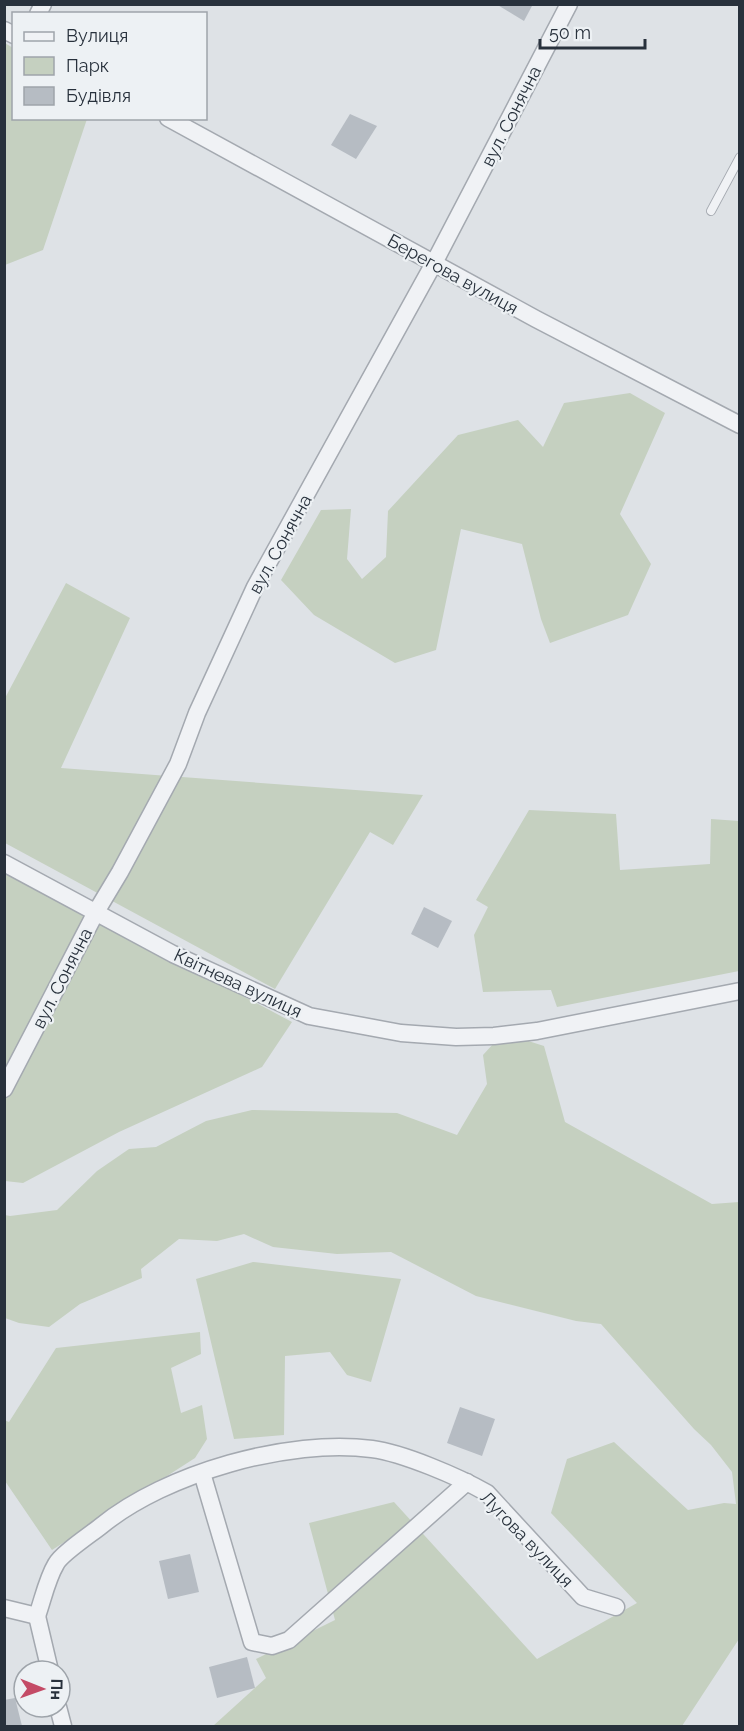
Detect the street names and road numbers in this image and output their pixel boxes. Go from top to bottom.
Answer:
street label: вул. Сонячна [477,62,545,170]
street label: Берегова вулиця [384,229,522,319]
street label: вул. Сонячна [244,491,316,597]
street label: вул. Сонячна [28,924,96,1032]
street label: Квітнева вулиця [171,944,305,1022]
street label: Лугова вулиця [476,1487,578,1591]

